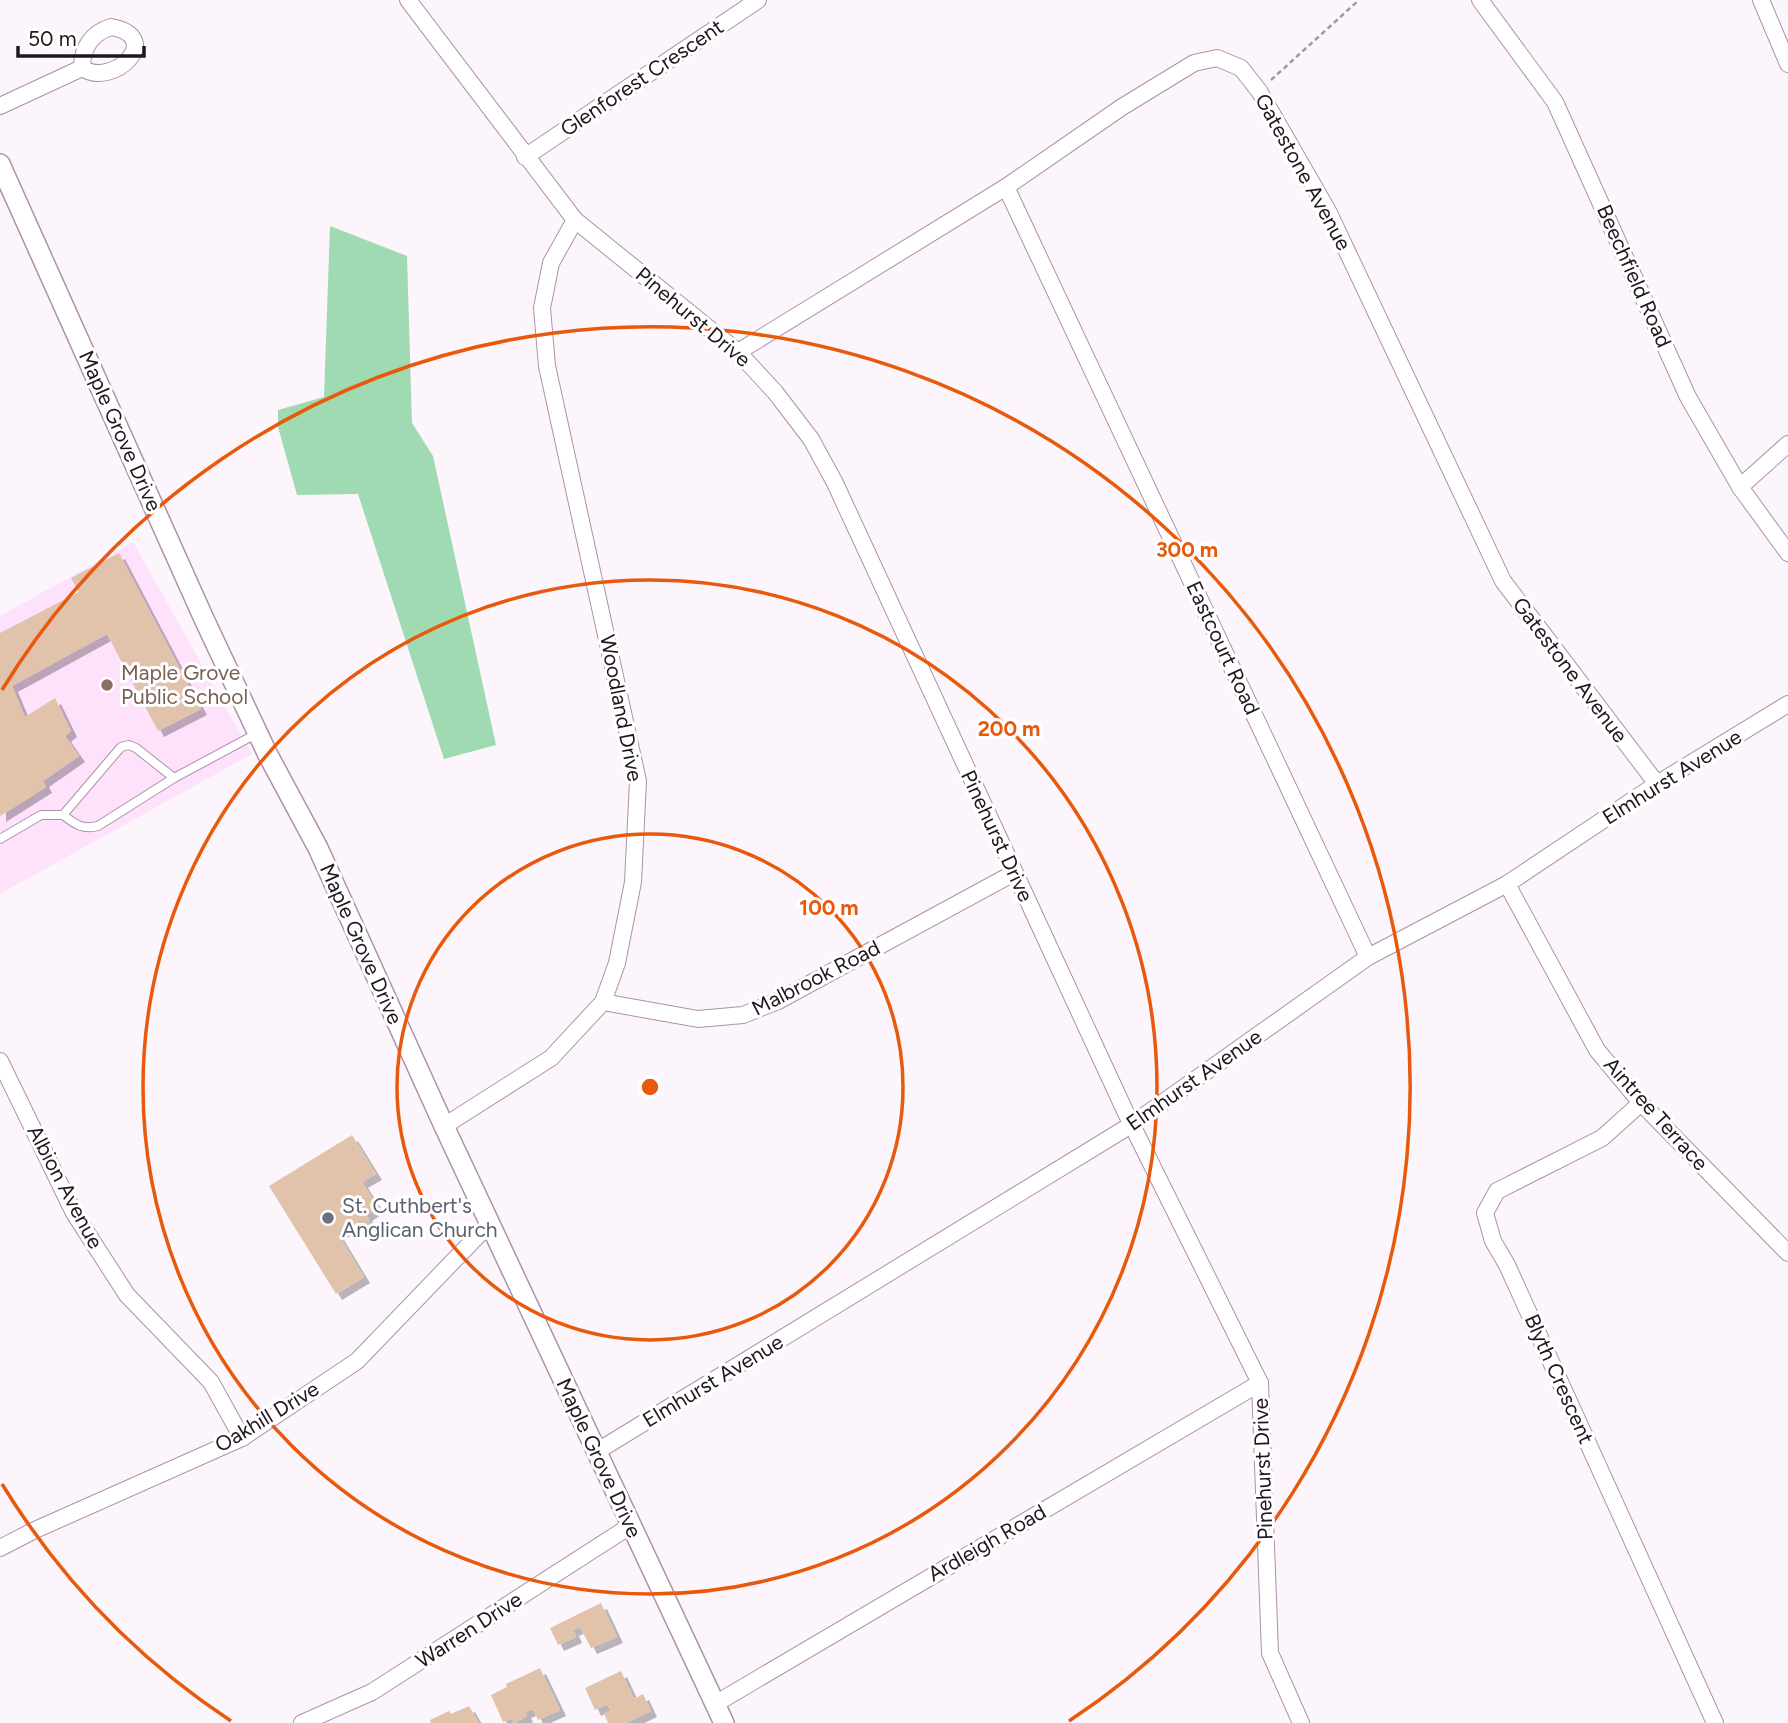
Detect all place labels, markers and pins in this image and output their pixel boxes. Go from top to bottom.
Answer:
place label: Maple Grove Public School [121,660,248,709]
marker: Maple Grove Public School [99,677,115,693]
centre of rings [638,1075,662,1099]
place label: St. Cuthbert's Anglican Church [342,1193,497,1242]
marker: St. Cuthbert's Anglican Church [320,1210,336,1226]

